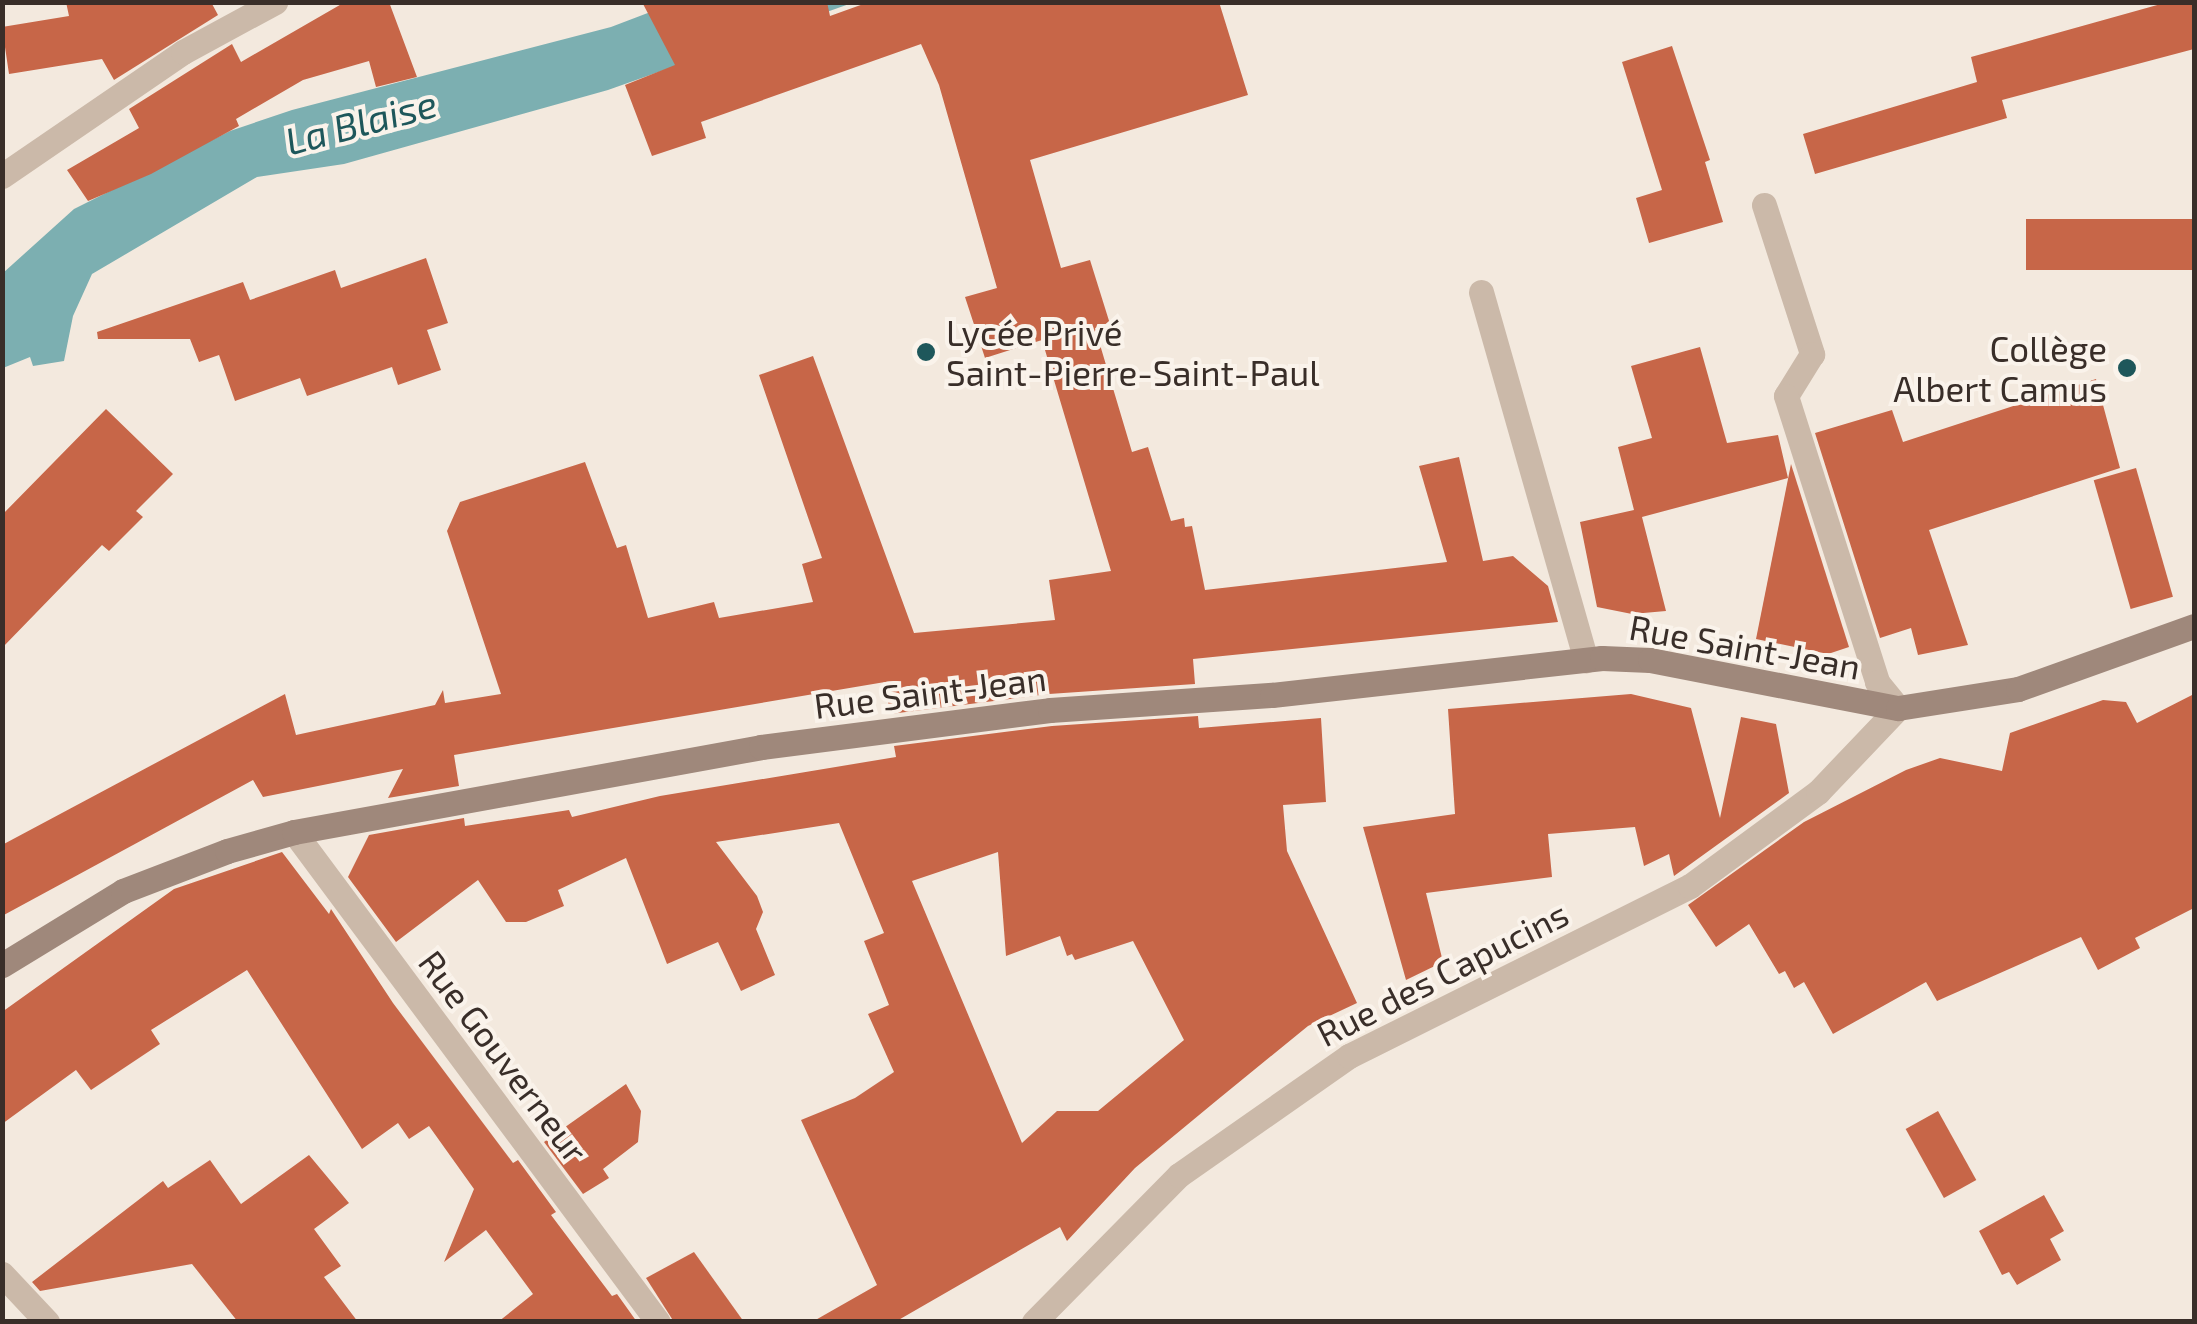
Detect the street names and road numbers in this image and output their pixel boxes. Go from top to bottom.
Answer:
street label: Rue Saint-Jean [1626,605,1864,687]
street label: Rue Saint-Jean [811,656,1049,726]
street label: Rue des Capucins [1310,892,1574,1054]
street label: Rue Gouverneur [411,942,597,1170]

